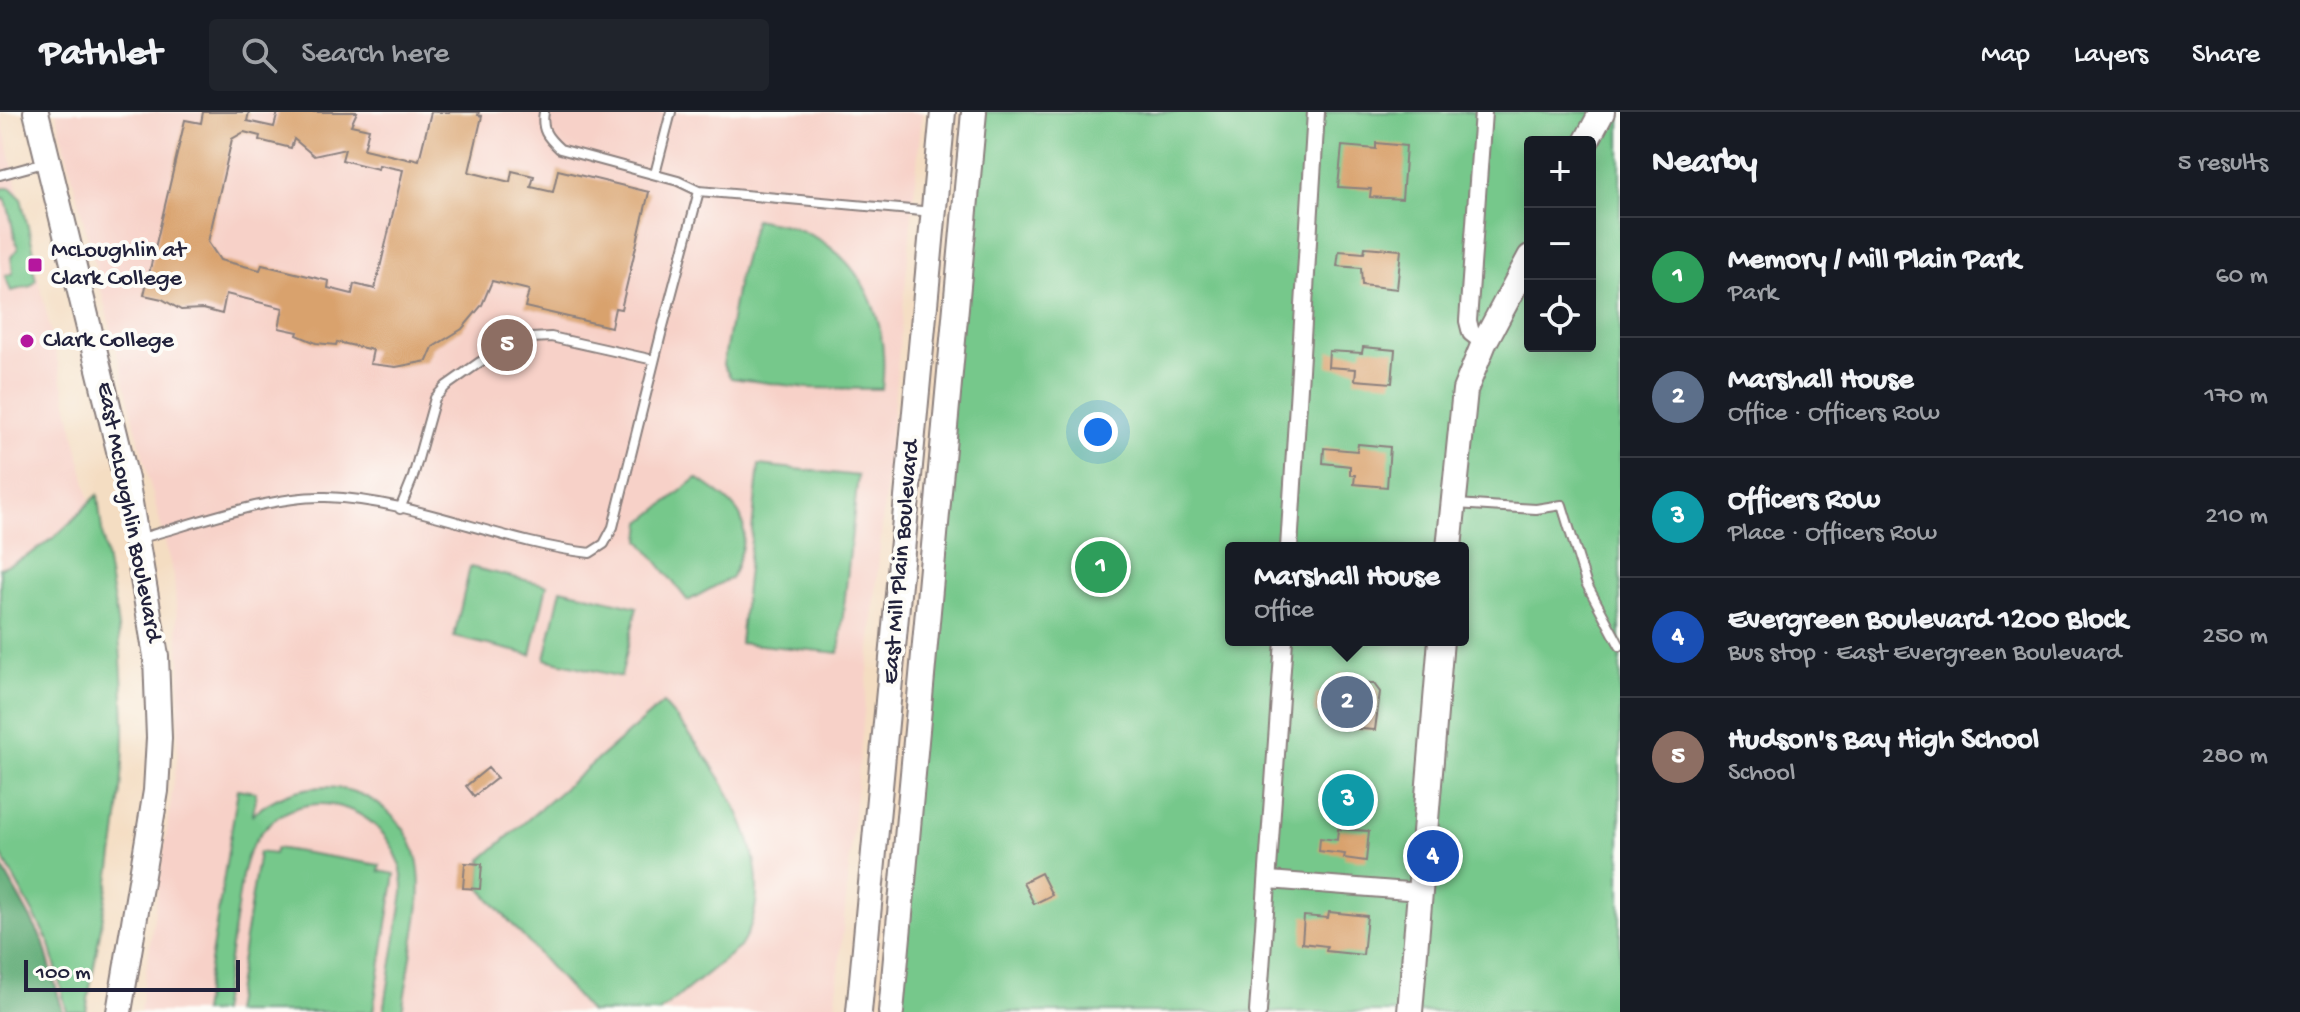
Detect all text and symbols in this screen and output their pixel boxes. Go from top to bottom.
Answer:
search box [209,19,769,91]
text: Pathlet [40,33,161,77]
icon: search [237,33,281,77]
text: Search here [301,38,449,73]
text: Map [1981,39,2030,72]
text: Layers [2074,39,2148,72]
text: Share [2192,39,2260,72]
map controls [1524,136,1596,352]
button: + [1524,136,1596,208]
text: Nearby [1652,144,1757,184]
text: 5 results [2178,149,2268,180]
button: − [1524,208,1596,280]
place label: McLoughlin at Clark College [51,237,188,294]
text: Memory / Mill Plain Park [1728,244,2021,279]
marker: McLoughlin at Clark College [26,256,44,274]
text: 1 [1673,262,1683,293]
text: 60 m [2215,262,2268,293]
text: Park [1728,279,1778,310]
button: locate [1524,280,1596,352]
pin: 5 [481,315,533,375]
place label: Clark College [43,327,175,356]
marker: Clark College [18,332,36,350]
text: Marshall House [1728,364,1914,399]
street label: East McLoughlin Boulevard [89,380,168,646]
text: 2 [1672,382,1684,413]
text: 170 m [2205,382,2268,413]
text: Office · Officers Row [1728,399,1940,430]
your location [1078,412,1118,452]
street label: East Mill Plain Boulevard [877,437,927,685]
text: Officers Row [1728,484,1880,519]
text: 3 [1671,502,1685,533]
text: 210 m [2205,502,2268,533]
text: Place · Officers Row [1728,519,1937,550]
pin: 1 [1075,537,1127,597]
popup [1225,542,1469,646]
text: Marshall House [1254,561,1440,596]
text: Office [1254,596,1314,627]
text: Evergreen Boulevard 1200 Block [1728,604,2127,639]
text: 4 [1672,622,1684,653]
text: 250 m [2202,622,2268,653]
text: Bus stop · East Evergreen Boulevard [1728,639,2121,670]
pin: 2 [1321,672,1373,732]
text: Hudson's Bay High School [1728,724,2039,759]
text: 5 [1671,742,1685,773]
text: 280 m [2202,742,2268,773]
text: School [1728,759,1796,790]
pin: 3 [1322,770,1374,830]
pin: 4 [1407,826,1459,886]
scale bar [24,956,240,992]
text: 100 m [36,961,91,987]

